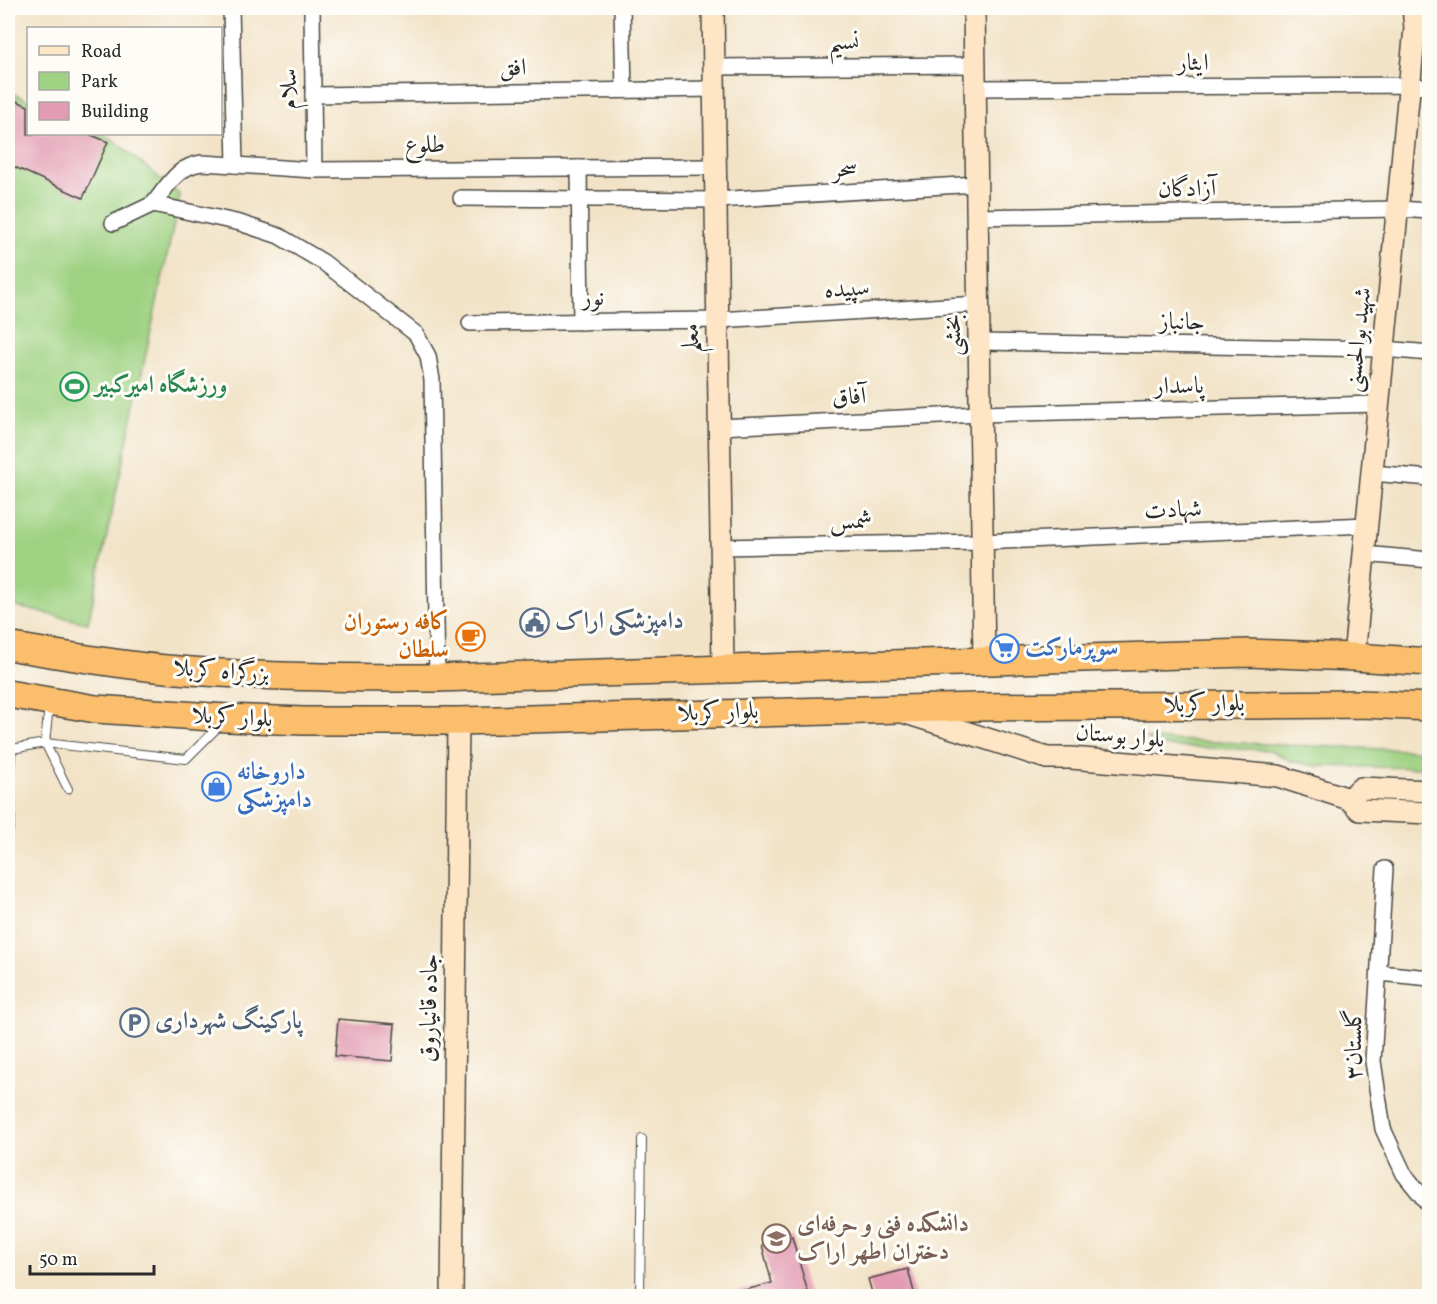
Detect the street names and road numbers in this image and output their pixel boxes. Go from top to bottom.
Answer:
street label: نسیم [829,26,859,65]
street label: ایثار [1175,47,1209,81]
street label: افق [499,52,527,86]
street label: سلام [273,68,309,110]
street label: طلوع [405,129,445,164]
street label: سحر [829,152,858,188]
street label: آزادگان [1157,172,1219,208]
street label: سپیده [823,271,871,309]
street label: نور [579,282,605,316]
street label: شهید بوالحسنی [1337,286,1381,394]
street label: جانباز [1157,306,1205,340]
street label: بخشی [937,314,971,356]
street label: معلم [675,323,714,353]
street label: پاسدار [1152,370,1206,404]
street label: آفاق [831,380,870,416]
street label: شهادت [1143,493,1203,529]
street label: شمس [829,505,873,539]
street label: بزرگراه کربلا [172,651,270,692]
street label: بلوار کربلا [1163,687,1245,723]
street label: بلوار کربلا [677,695,759,731]
street label: بلوار کربلا [191,699,273,737]
street label: بلوار بوستان [1074,716,1166,758]
street label: جاده قانیاروق [412,953,448,1063]
street label: گلستان۳ [1338,1008,1372,1080]

